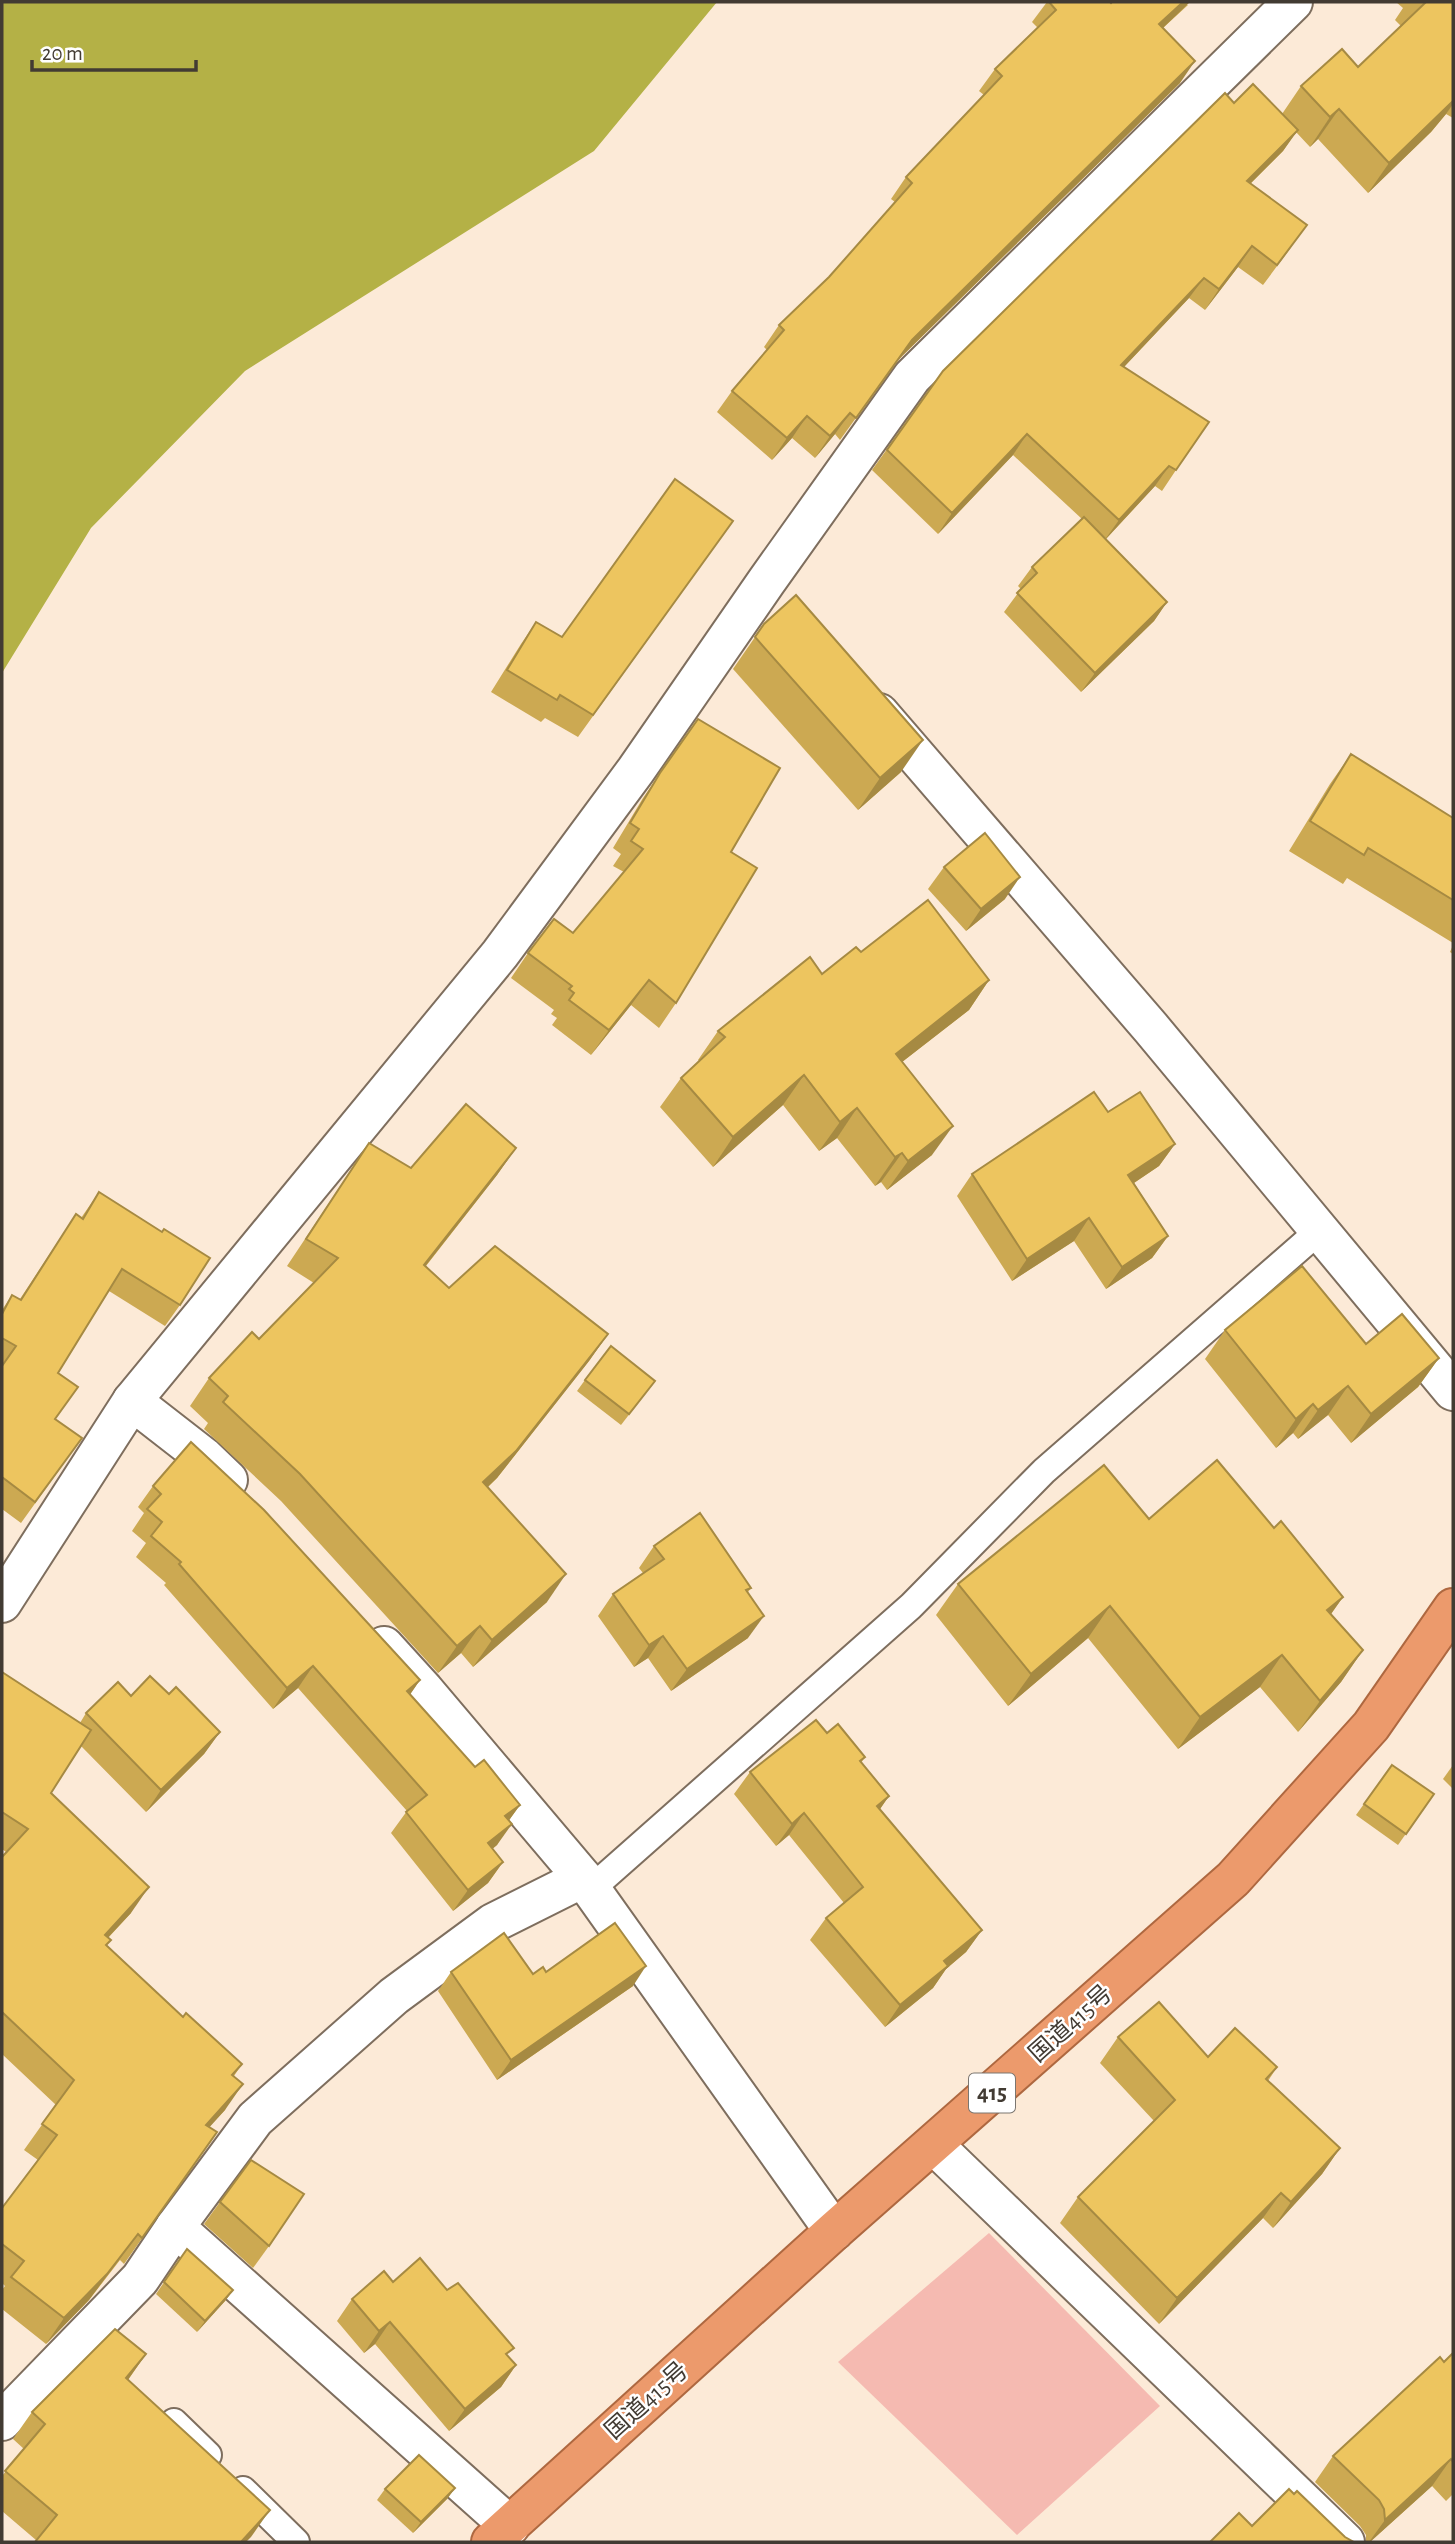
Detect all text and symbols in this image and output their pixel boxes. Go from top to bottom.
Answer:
scale bar [32,28,196,72]
text: 20 m [42,43,83,64]
street label: 国道415号 [1024,1980,1117,2067]
road number: 415 [969,2074,1015,2112]
street label: 国道415号 [600,2357,693,2444]

